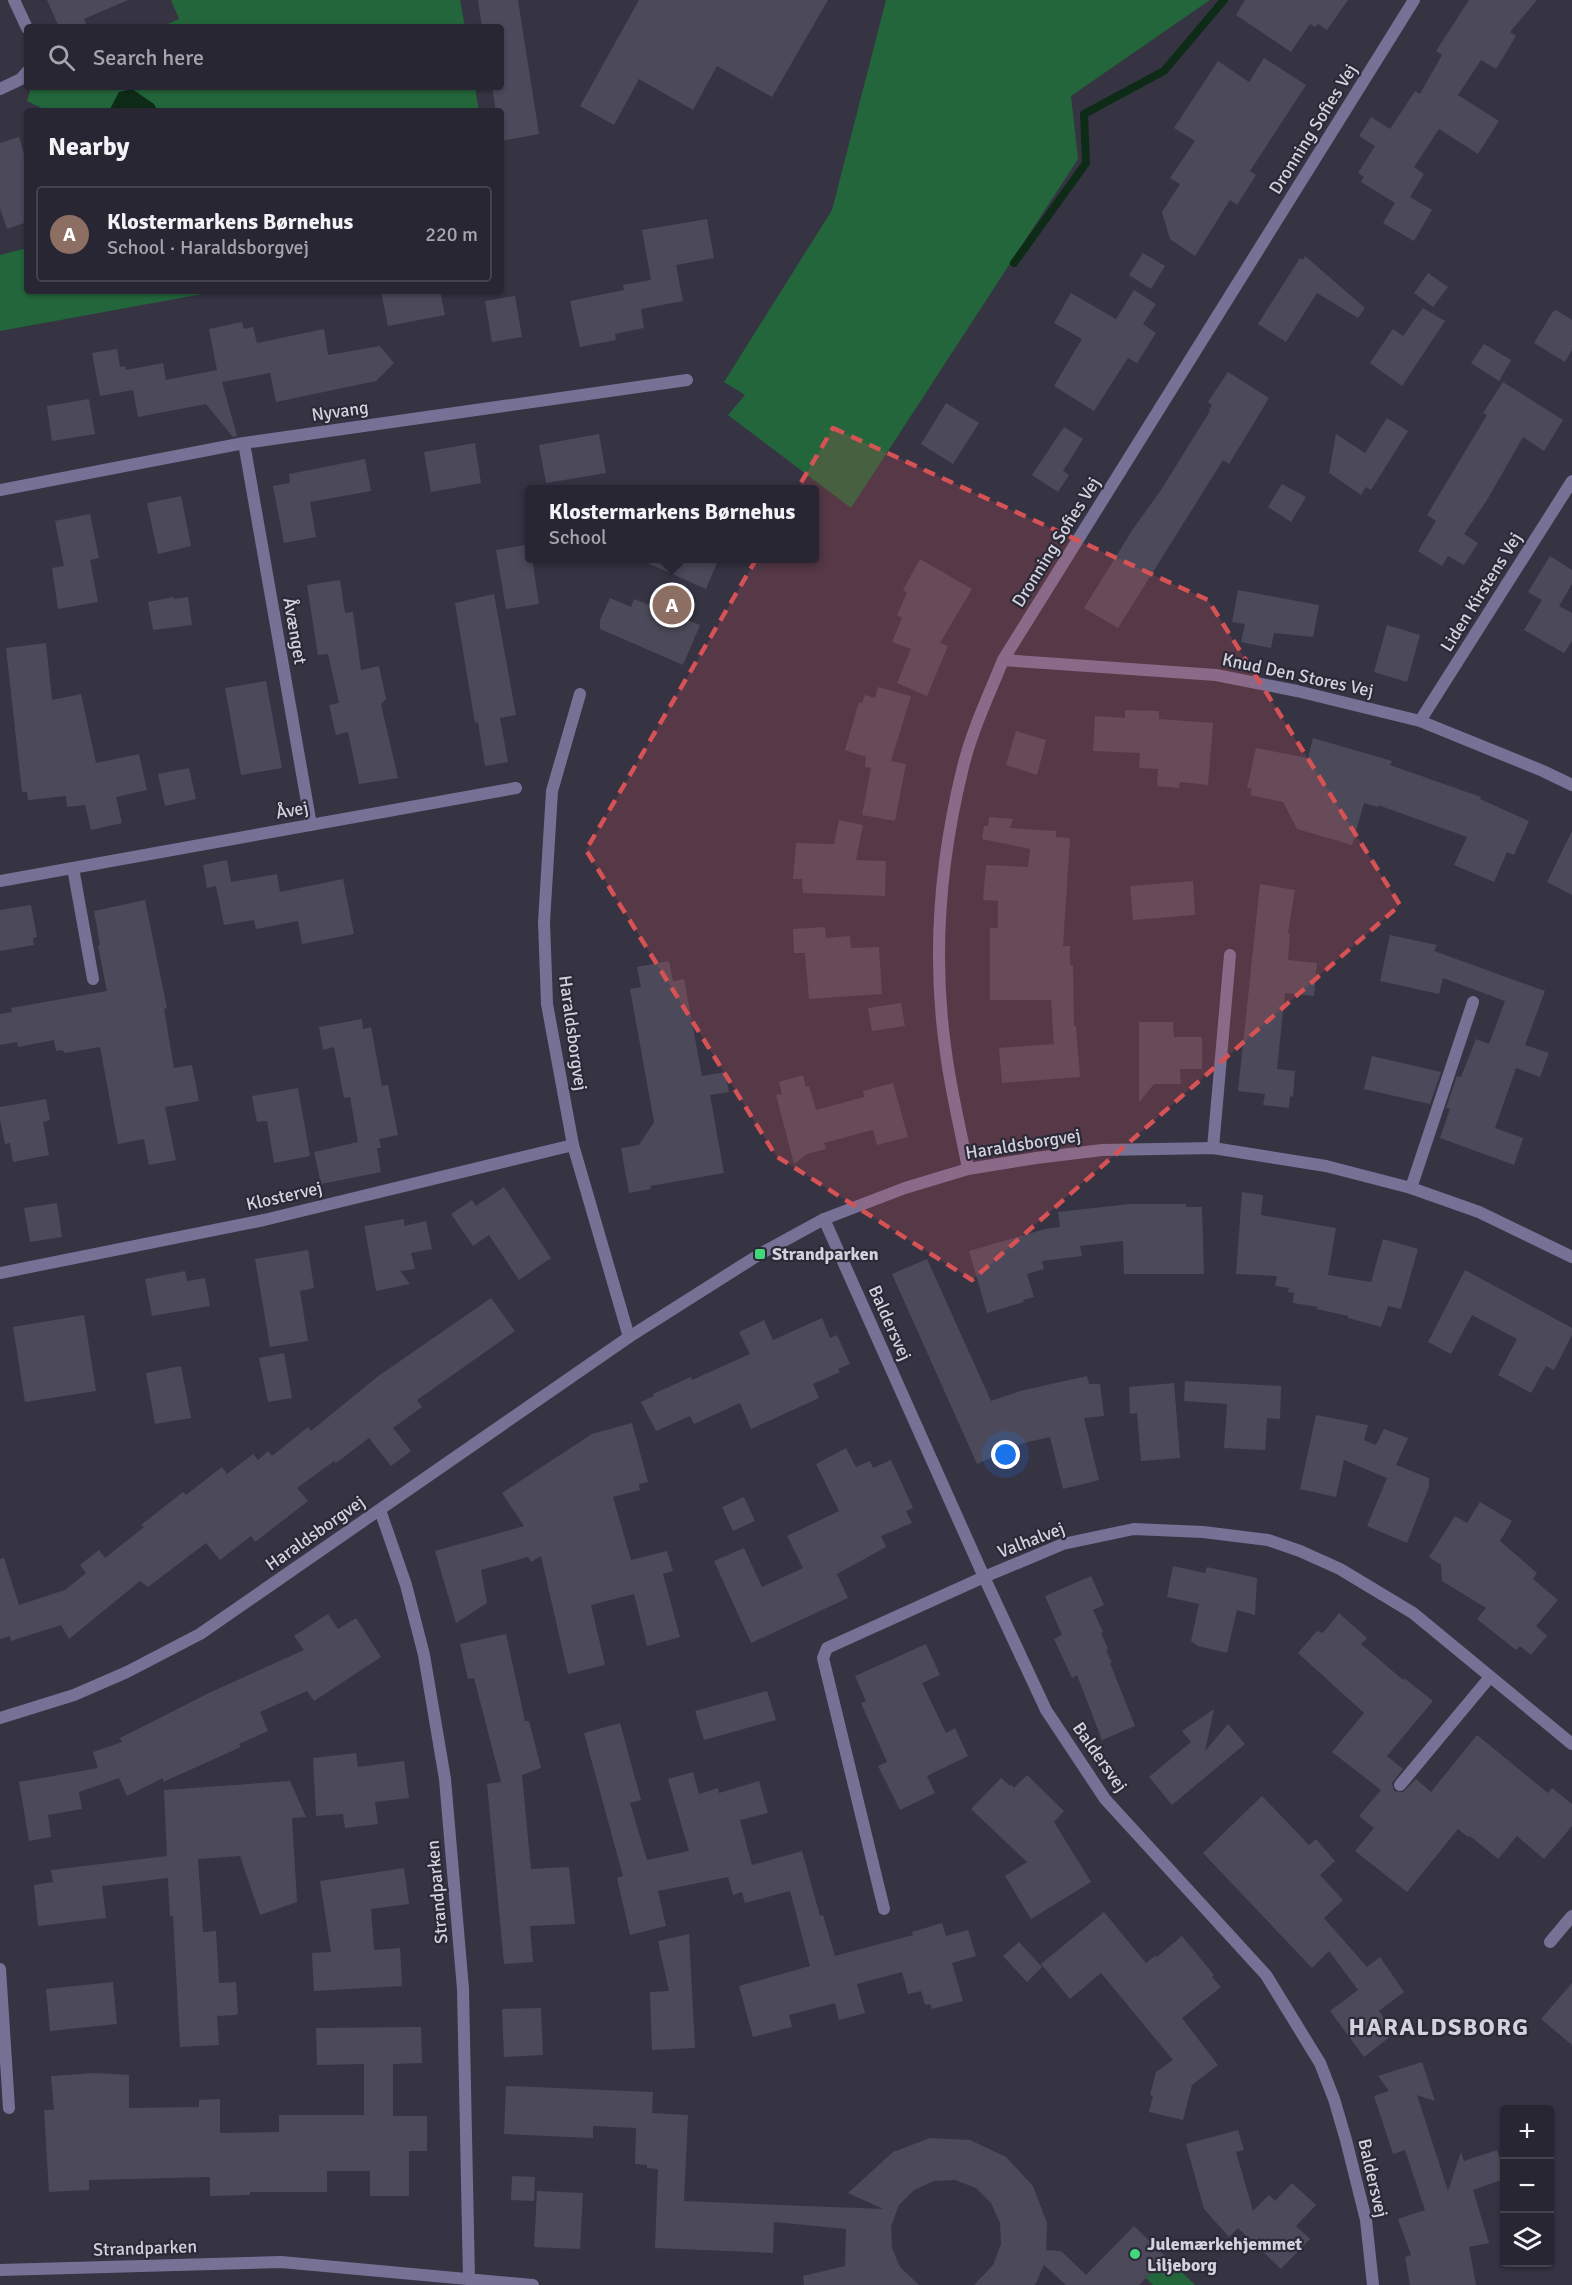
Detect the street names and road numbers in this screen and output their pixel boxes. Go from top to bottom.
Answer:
street label: Dronning Sofies Vej [1264,60,1362,198]
street label: Nyvang [310,396,370,426]
street label: Dronning Sofies Vej [1007,473,1105,611]
street label: Liden Kirstens Vej [1435,528,1527,656]
street label: Åvænget [278,596,312,666]
street label: Knud Den Stores Vej [1220,648,1376,702]
street label: Åvej [274,796,310,824]
street label: Haraldsborgvej [554,974,592,1092]
street label: Haraldsborgvej [964,1124,1082,1164]
street label: Klostervej [244,1177,324,1215]
street label: Baldersvej [864,1282,916,1364]
street label: Haraldsborgvej [261,1491,369,1575]
street label: Valhalvej [994,1517,1068,1563]
street label: Baldersvej [1068,1718,1132,1796]
street label: Strandparken [422,1839,452,1945]
street label: Baldersvej [1353,2136,1393,2220]
street label: Strandparken [93,2235,197,2261]

